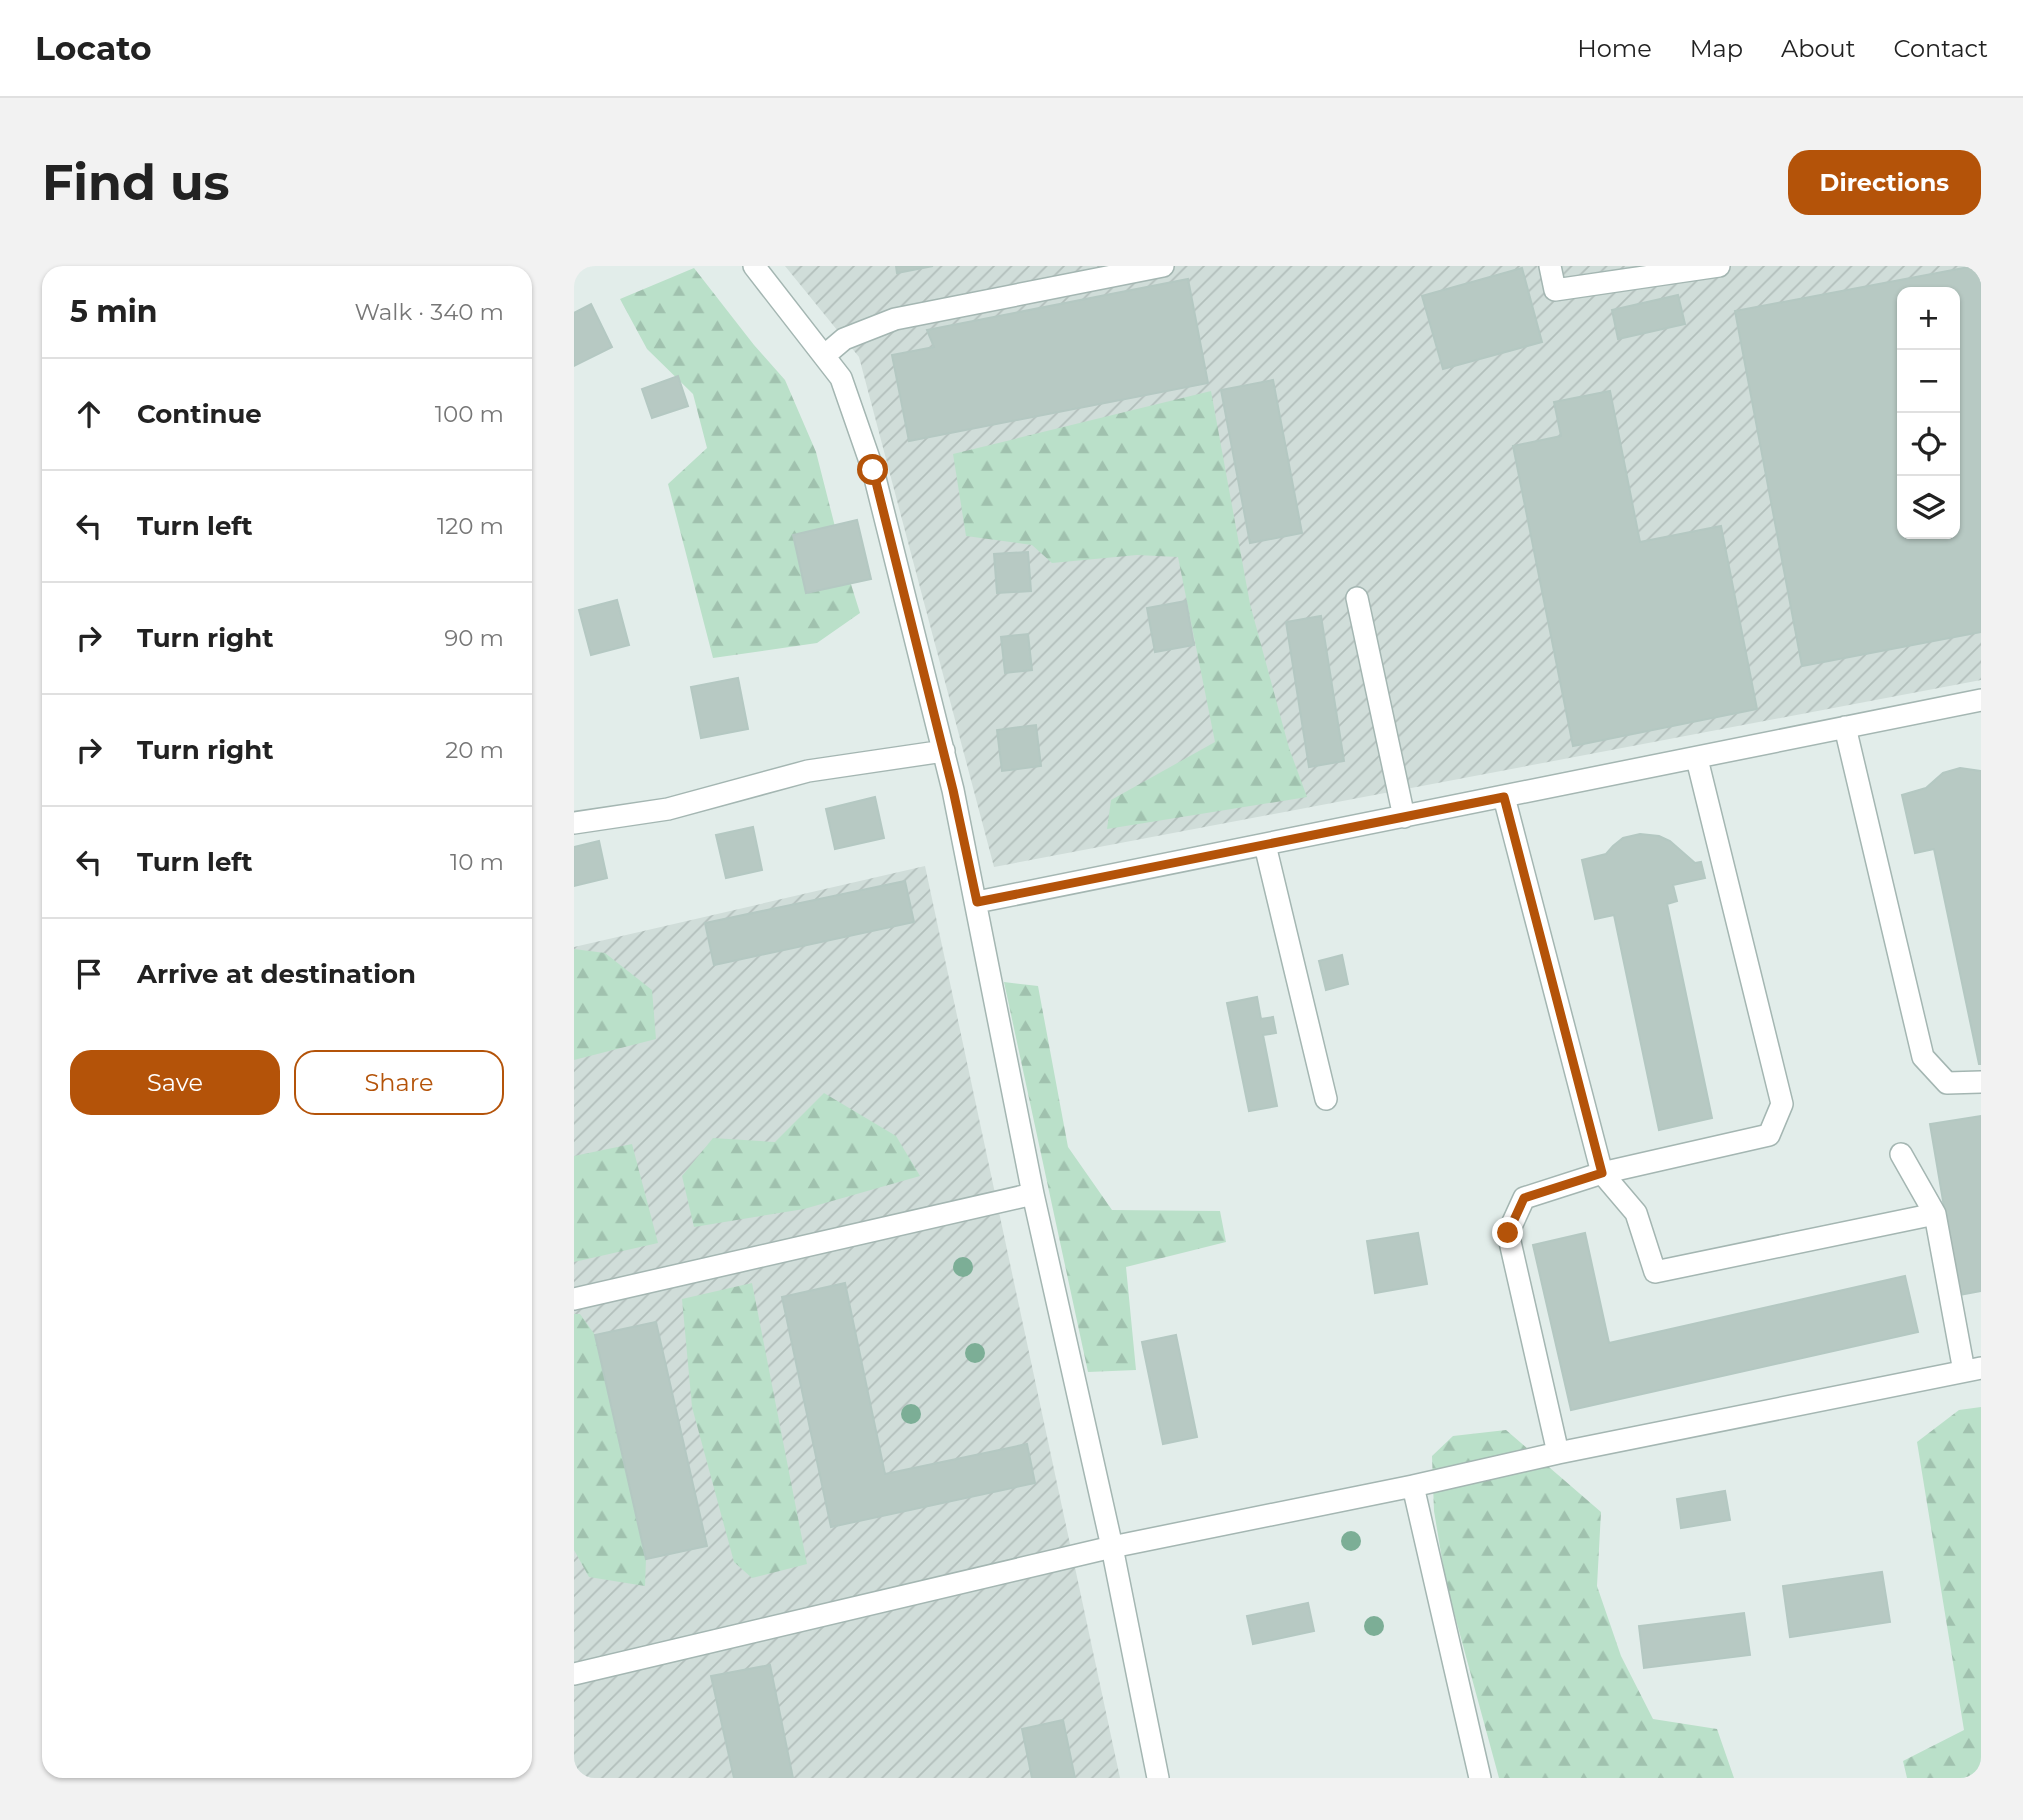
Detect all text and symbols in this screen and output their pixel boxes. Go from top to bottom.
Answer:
text: Locato [35,28,152,68]
text: Home [1577,34,1652,63]
text: Map [1690,34,1743,63]
text: About [1781,34,1855,63]
text: Contact [1893,34,1988,63]
button: Directions [1788,150,1981,215]
text: Find us [42,153,230,212]
map controls [1897,287,1960,539]
button: + [1897,287,1960,350]
text: 5 min [70,293,158,330]
text: Walk · 340 m [355,298,504,326]
button: − [1897,350,1960,413]
icon: ahead [70,395,108,433]
text: Continue [137,398,262,430]
text: 100 m [435,400,504,428]
button: locate [1897,413,1960,476]
route start [857,454,888,485]
button: layers [1897,476,1960,539]
icon: left [70,507,108,545]
text: Turn left [137,510,253,542]
text: 120 m [437,512,504,540]
icon: right [70,619,108,657]
text: Turn right [137,622,273,654]
text: 90 m [444,624,504,652]
icon: right [70,731,108,769]
text: Turn right [137,734,273,766]
text: 20 m [445,736,504,764]
icon: left [70,843,108,881]
text: Turn left [137,846,253,878]
text: 10 m [450,848,504,876]
icon: arrive [70,955,108,993]
text: Arrive at destination [137,958,416,990]
button: Save [70,1050,280,1115]
button: Share [294,1050,504,1115]
route end [1492,1217,1523,1248]

